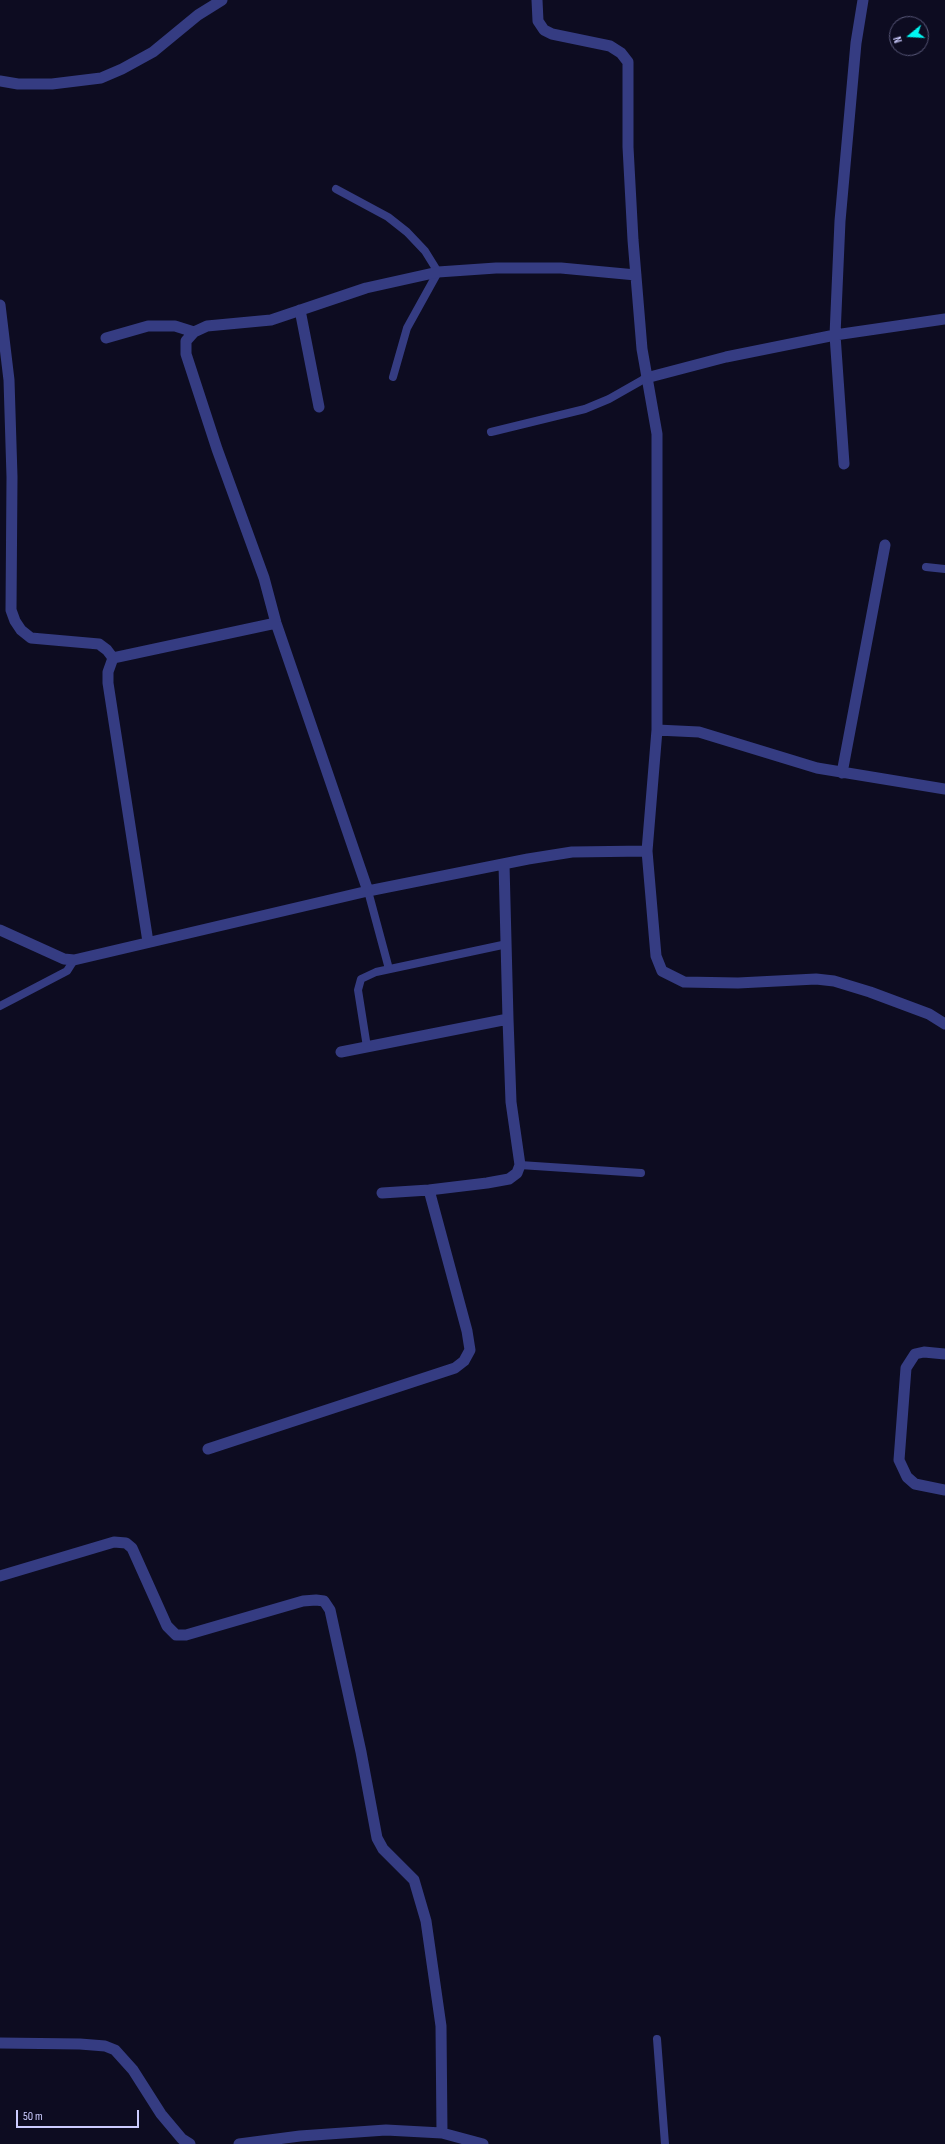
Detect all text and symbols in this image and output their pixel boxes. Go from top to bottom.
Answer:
north arrow [889,16,929,56]
text: N [891,35,905,44]
scale bar [18,2102,141,2128]
text: 50 m [23,2109,43,2124]

